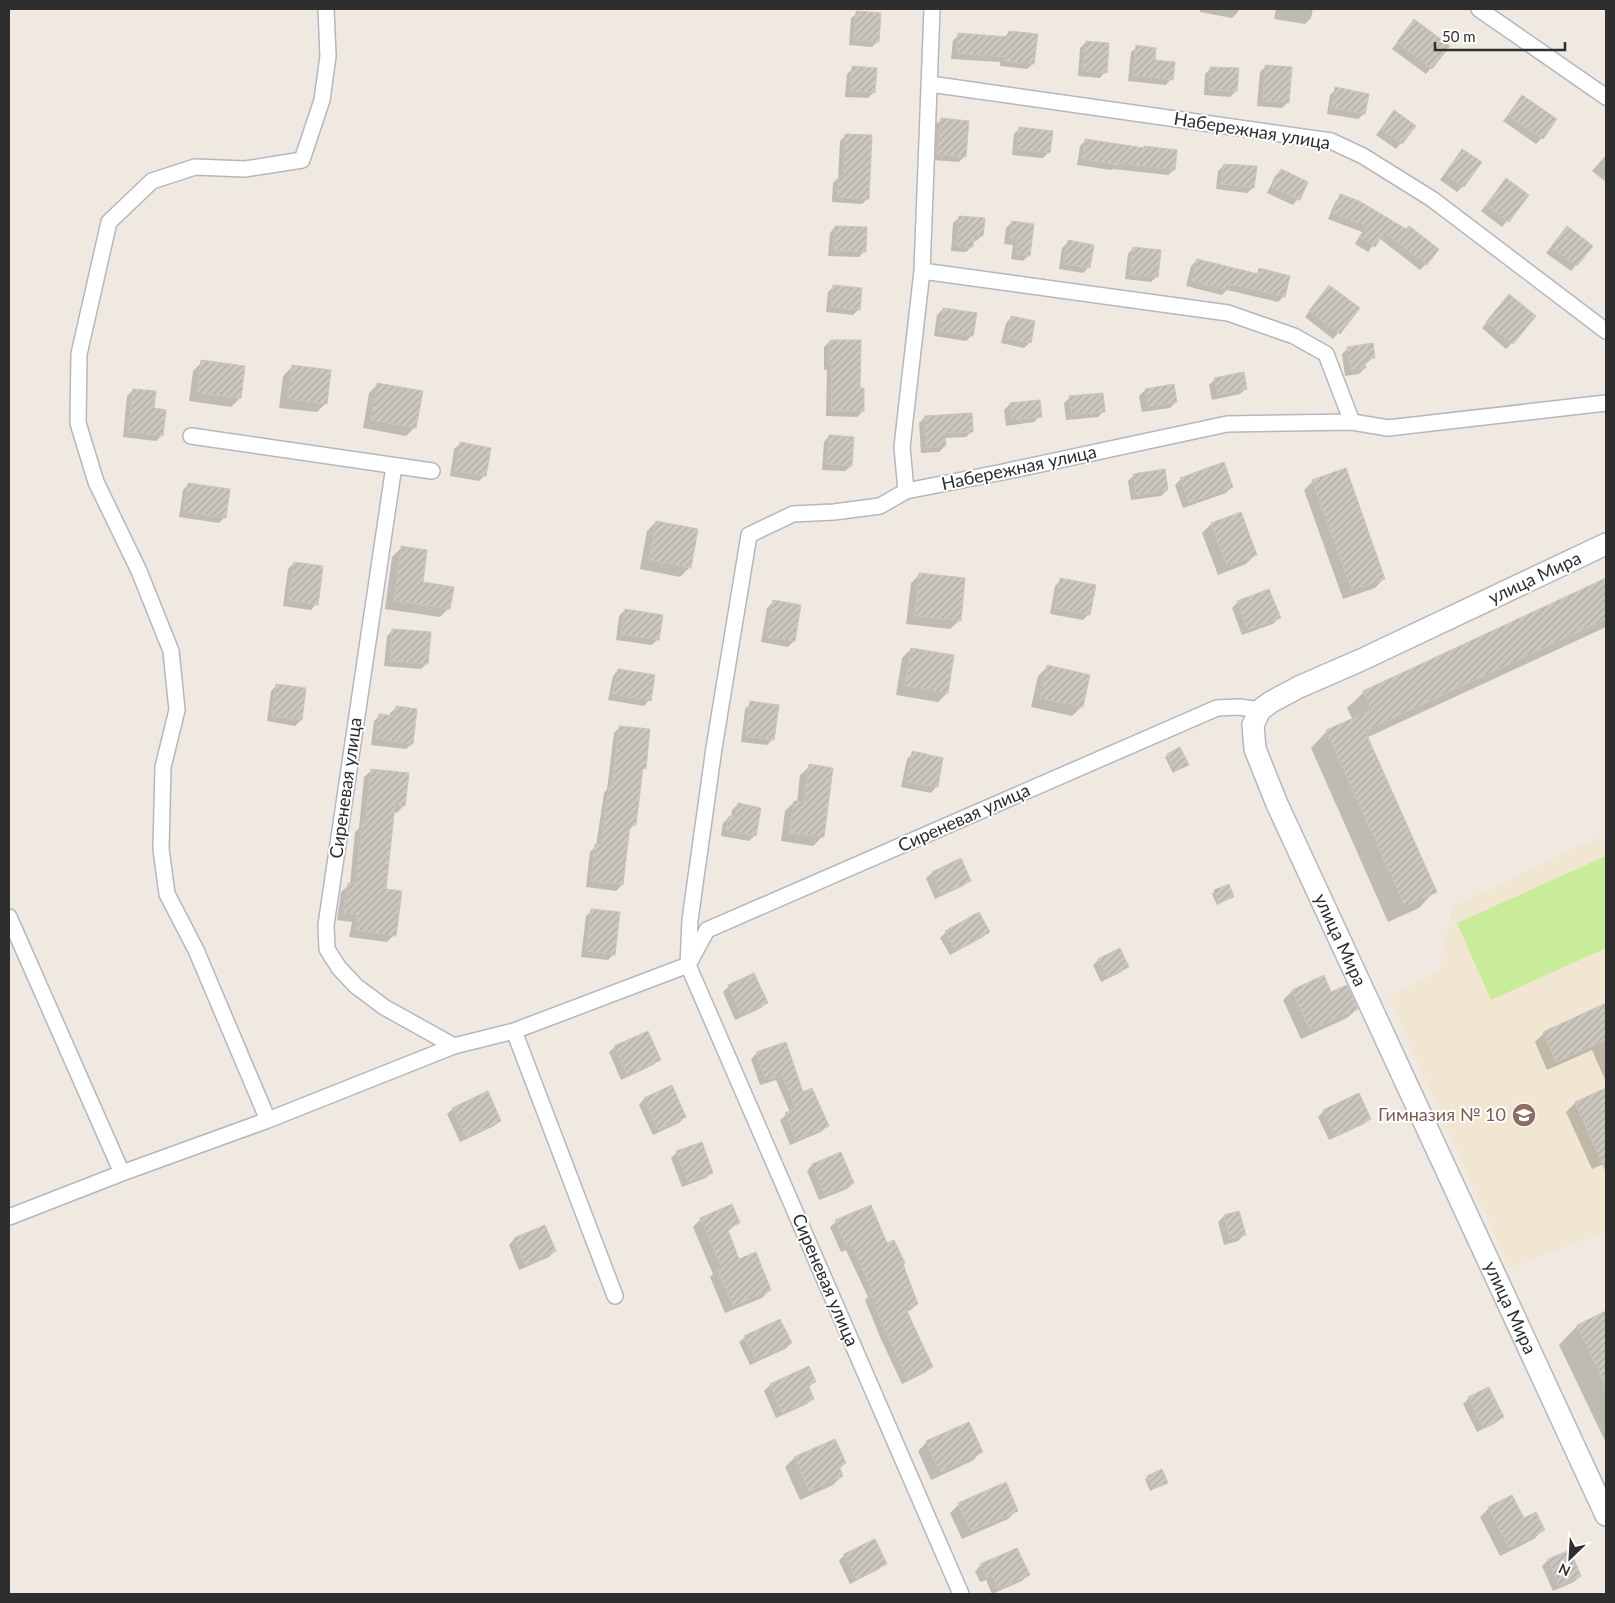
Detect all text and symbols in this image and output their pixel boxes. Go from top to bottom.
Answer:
scale bar [1435,20,1565,52]
text: 50 m [1442,27,1476,45]
street label: Набережная улица [1172,107,1332,153]
street label: Набережная улица [939,440,1098,494]
street label: улица Мира [1485,546,1584,608]
street label: Сиреневая улица [324,716,366,860]
street label: Сиреневая улица [894,778,1033,856]
street label: улица Мира [1310,890,1372,990]
school or university icon: Гимназия № 10 [1511,1102,1537,1128]
place label: Гимназия № 10 [1378,1103,1506,1125]
street label: Сиреневая улица [788,1210,864,1349]
street label: улица Мира [1480,1257,1542,1357]
north arrow [1545,1533,1595,1583]
text: N [1556,1560,1573,1580]

